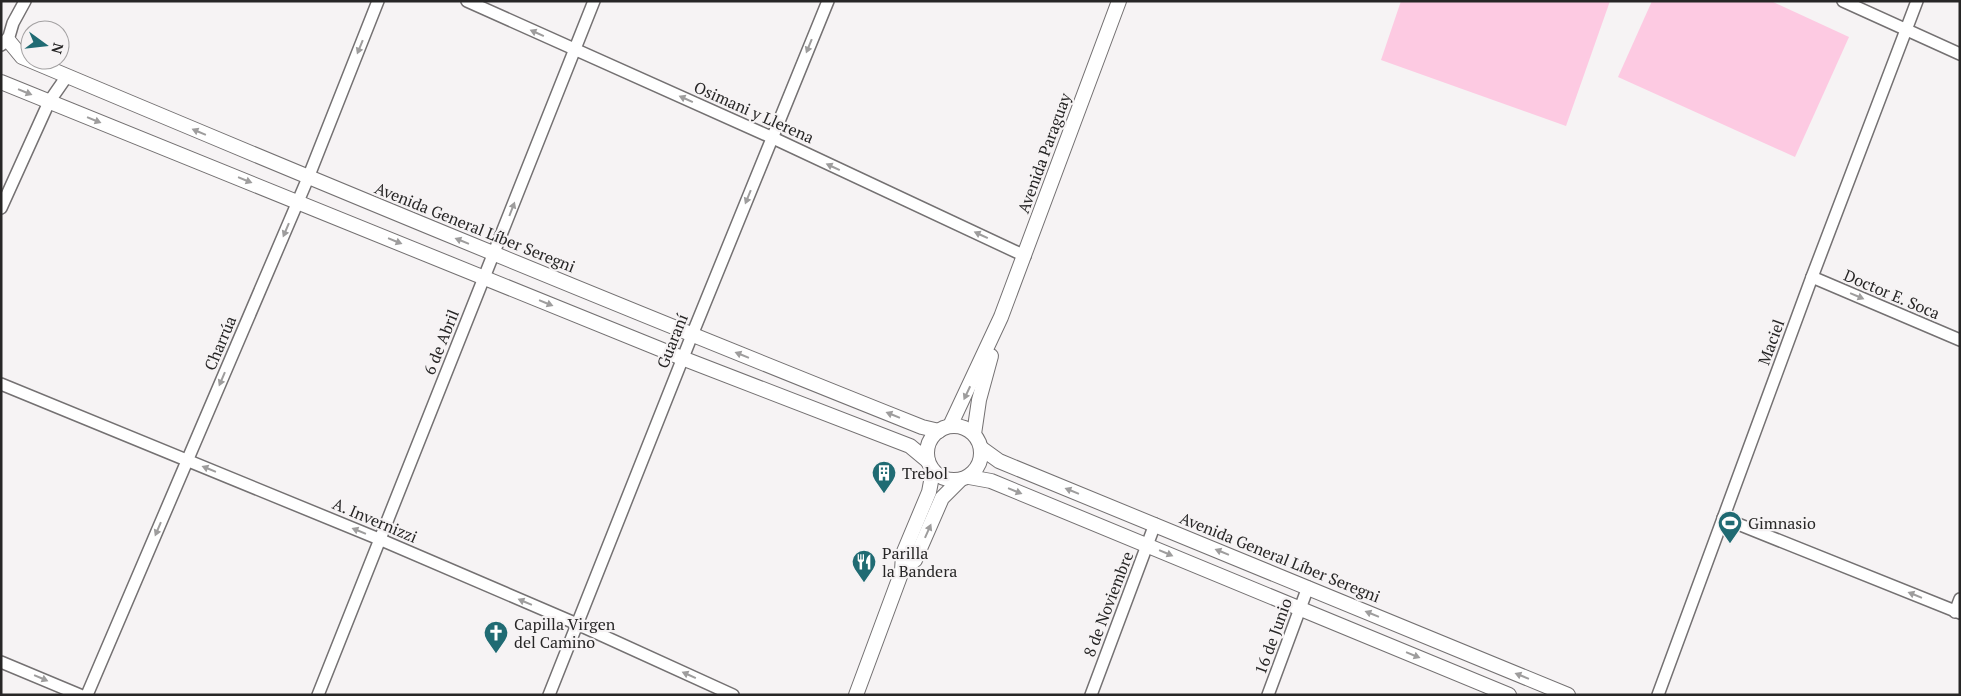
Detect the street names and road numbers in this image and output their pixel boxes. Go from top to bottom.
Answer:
street label: Osimani y Llerena [691,76,817,148]
street label: Avenida Paraguay [1012,89,1076,216]
street label: Avenida General Líber Seregni [372,177,579,277]
street label: Doctor E. Soca [1841,264,1943,324]
street label: 6 de Abril [418,306,464,378]
street label: Guaraní [651,310,693,371]
street label: Charrúa [199,312,241,374]
street label: Maciel [1753,316,1789,368]
street label: A. Invernizzi [329,492,421,548]
street label: Avenida General Líber Seregni [1177,507,1384,607]
street label: 8 de Noviembre [1078,548,1138,660]
street label: 16 de Junio [1249,595,1297,677]

